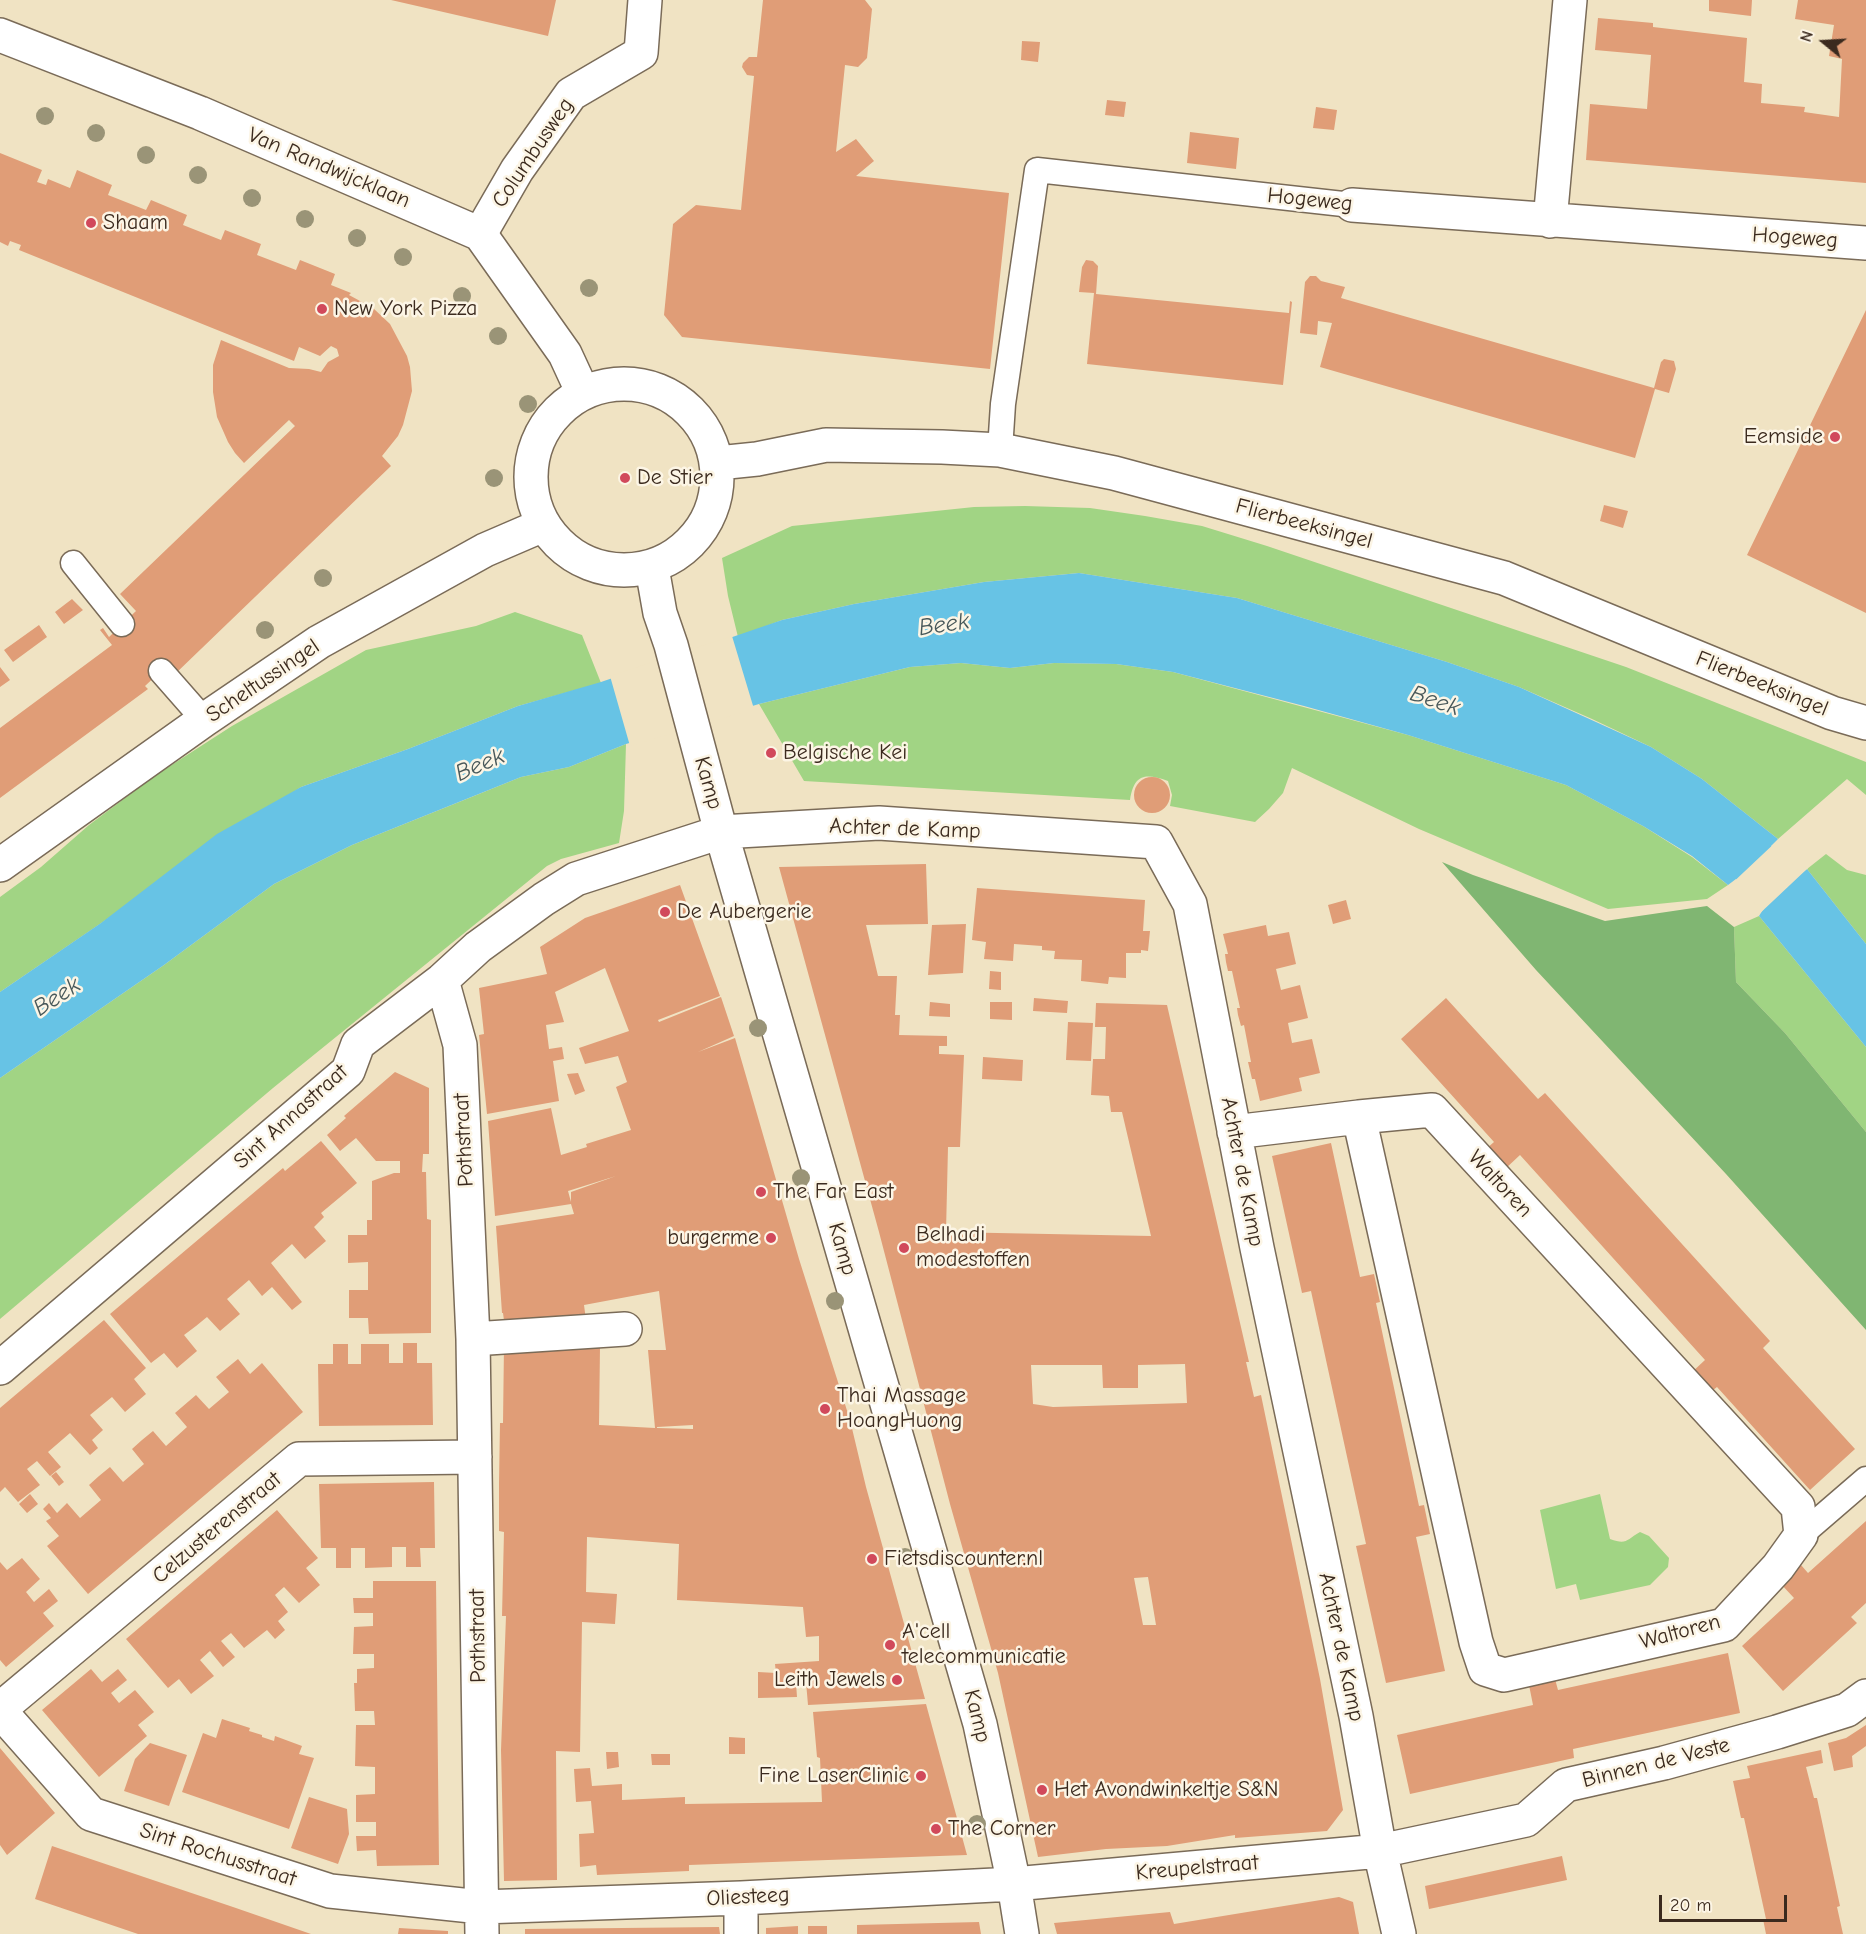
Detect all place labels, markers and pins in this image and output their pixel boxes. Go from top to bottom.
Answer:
place label: Shaam [103,210,168,236]
marker: Shaam [84,216,98,230]
place label: New York Pizza [334,296,477,322]
marker: New York Pizza [315,302,329,316]
place label: Eemside [1744,424,1823,450]
marker: Eemside [1828,430,1842,444]
place label: De Stier [637,465,712,491]
marker: De Stier [618,471,632,485]
place label: Belgische Kei [783,740,907,766]
marker: Belgische Kei [764,746,778,760]
place label: De Aubergerie [677,899,812,925]
marker: De Aubergerie [658,905,672,919]
place label: The Far East [773,1179,894,1205]
marker: The Far East [754,1185,768,1199]
place label: Belhadi modestoffen [916,1222,1030,1274]
place label: burgerme [667,1225,759,1251]
marker: burgerme [764,1231,778,1245]
marker: Belhadi modestoffen [897,1241,911,1255]
place label: Thai Massage HoangHuong [837,1383,966,1434]
marker: Thai Massage HoangHuong [818,1402,832,1416]
place label: Fietsdiscounter.nl [884,1546,1043,1572]
marker: Fietsdiscounter.nl [865,1552,879,1566]
place label: A'cell telecommunicatie [902,1619,1066,1670]
marker: A'cell telecommunicatie [883,1638,897,1652]
place label: Leith Jewels [774,1667,885,1693]
marker: Leith Jewels [890,1673,904,1687]
place label: Fine LaserClinic [759,1763,909,1789]
marker: Fine LaserClinic [914,1769,928,1783]
place label: Het Avondwinkeltje S&N [1054,1777,1279,1803]
marker: Het Avondwinkeltje S&N [1035,1783,1049,1797]
place label: The Corner [948,1816,1055,1842]
marker: The Corner [929,1822,943,1836]

